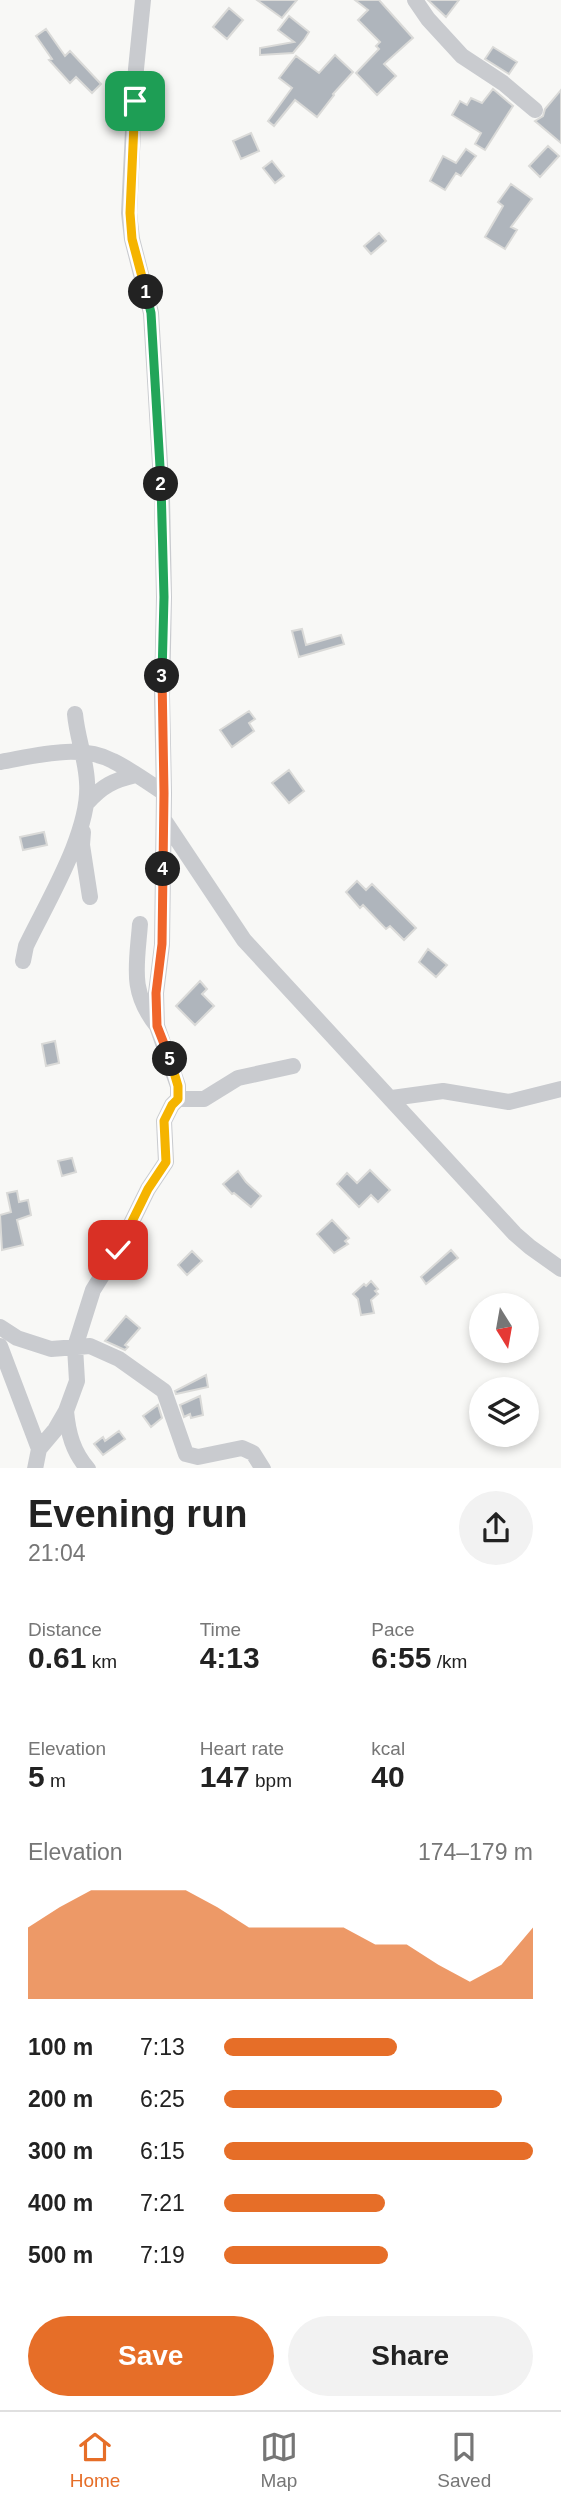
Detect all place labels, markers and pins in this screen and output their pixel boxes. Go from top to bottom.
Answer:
pin [105,71,165,131]
pin: 1 [128,274,164,310]
pin: 2 [144,466,178,502]
pin: 3 [144,658,180,694]
pin: 4 [146,852,180,886]
pin: 5 [152,1042,188,1076]
pin [88,1220,148,1280]

